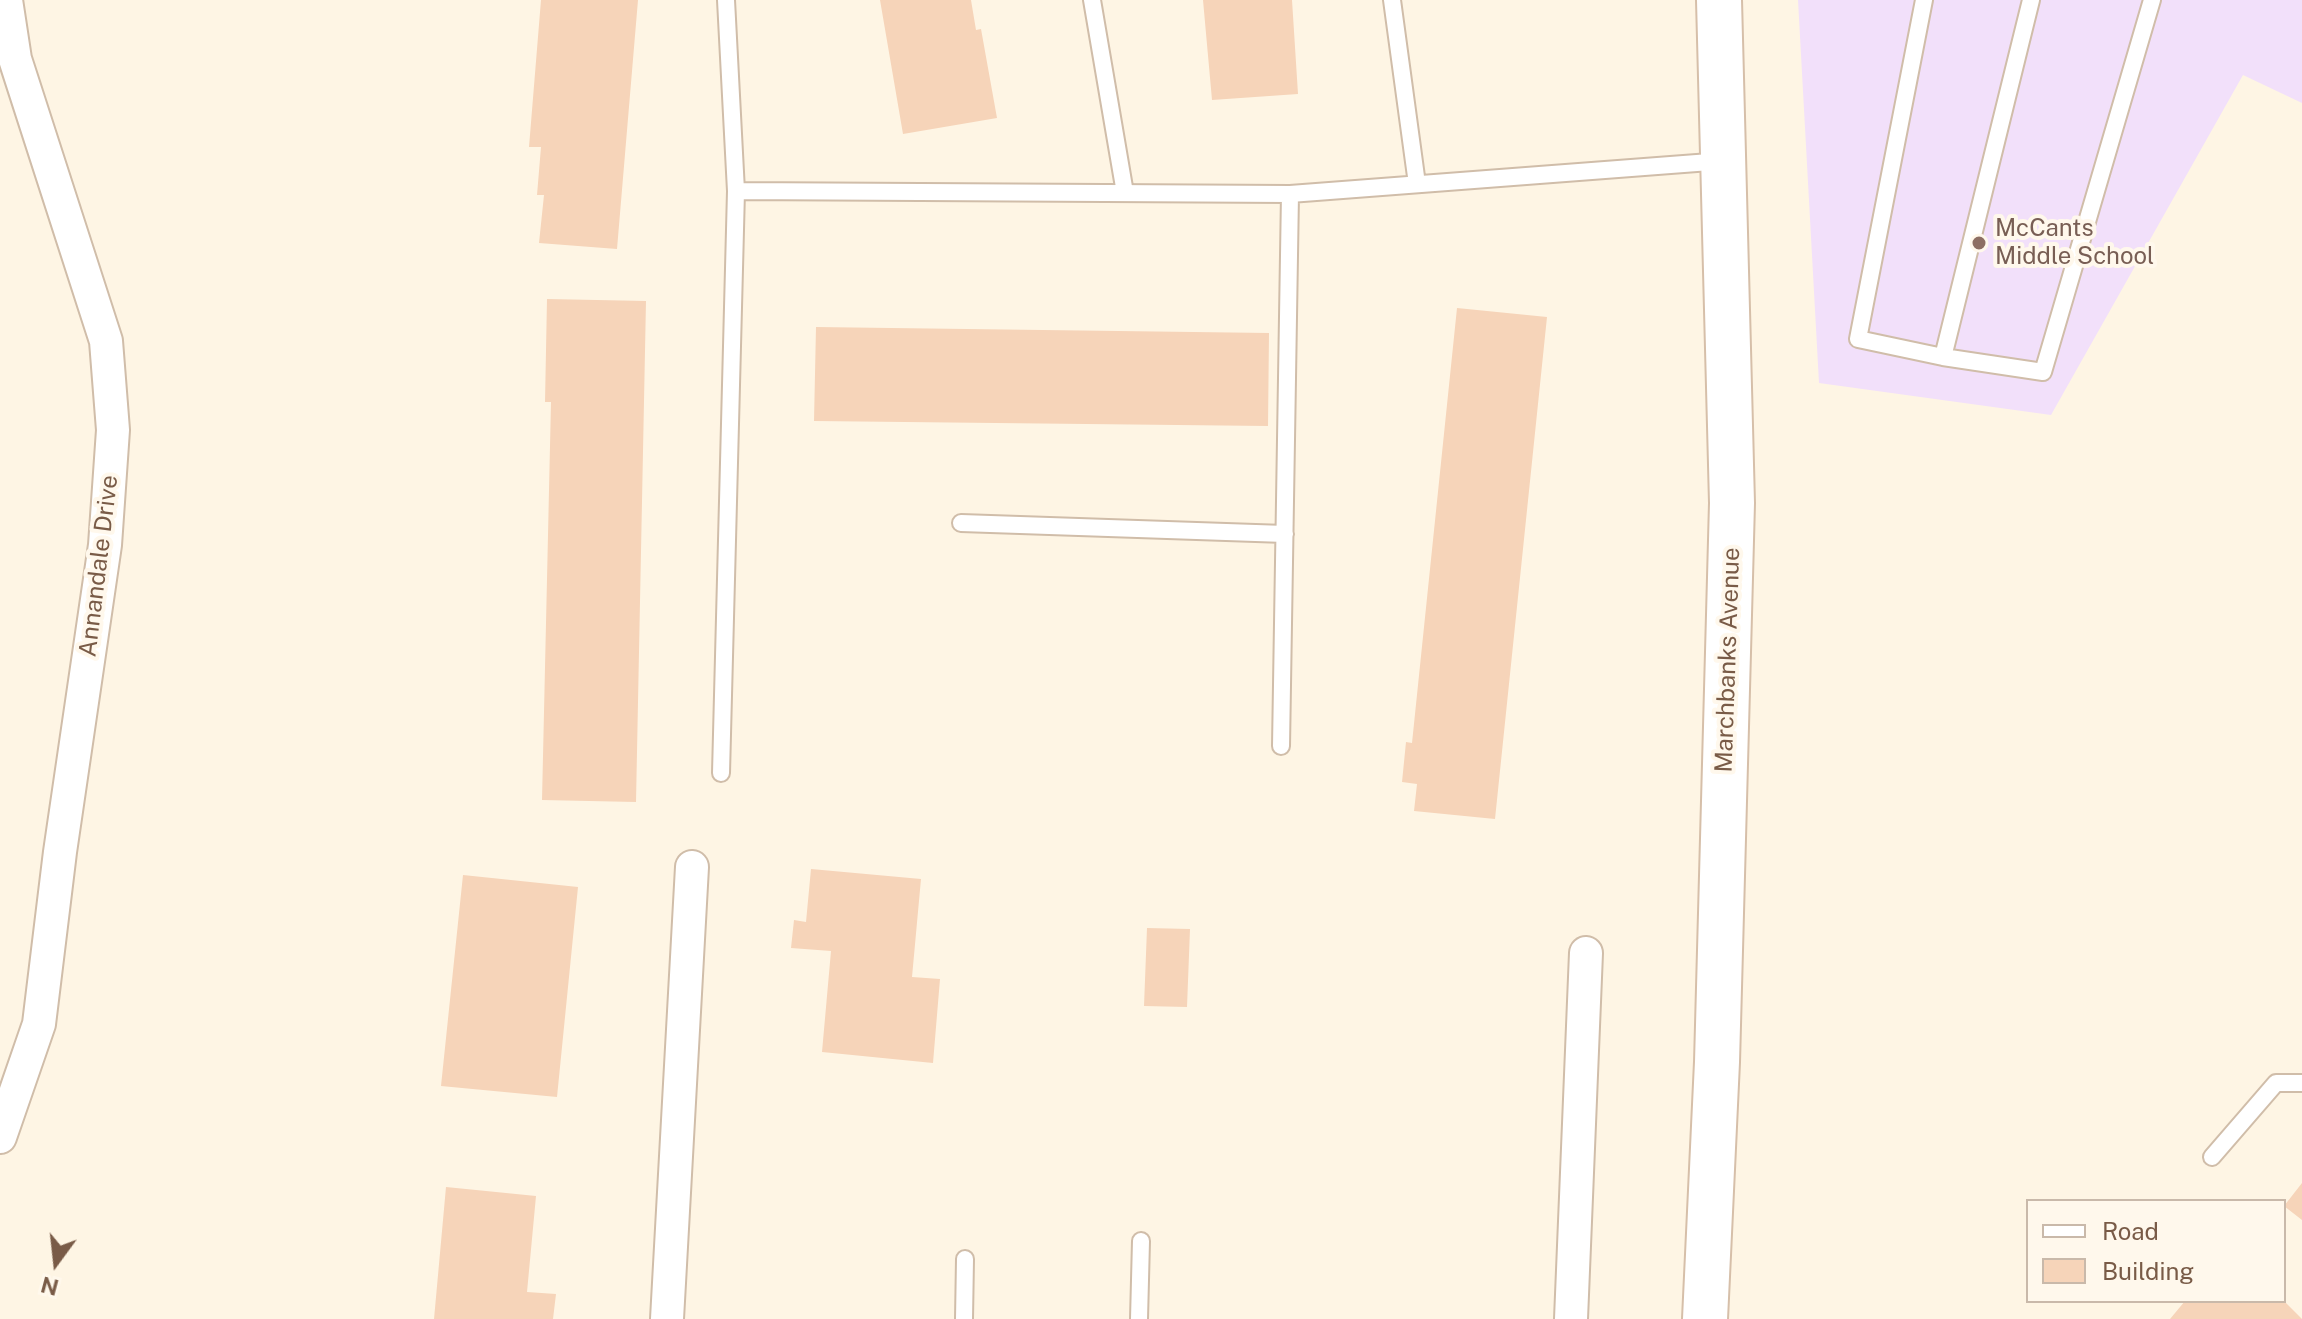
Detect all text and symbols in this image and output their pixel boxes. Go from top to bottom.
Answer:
place label: McCants Middle School [1995,215,2154,271]
marker: McCants Middle School [1970,234,1988,252]
street label: Annandale Drive [74,473,124,659]
street label: Marchbanks Avenue [1710,547,1746,773]
legend [2026,1199,2286,1303]
text: Road [2102,1217,2159,1245]
north arrow [16,1223,96,1303]
text: Building [2102,1257,2194,1285]
text: N [38,1271,61,1301]

